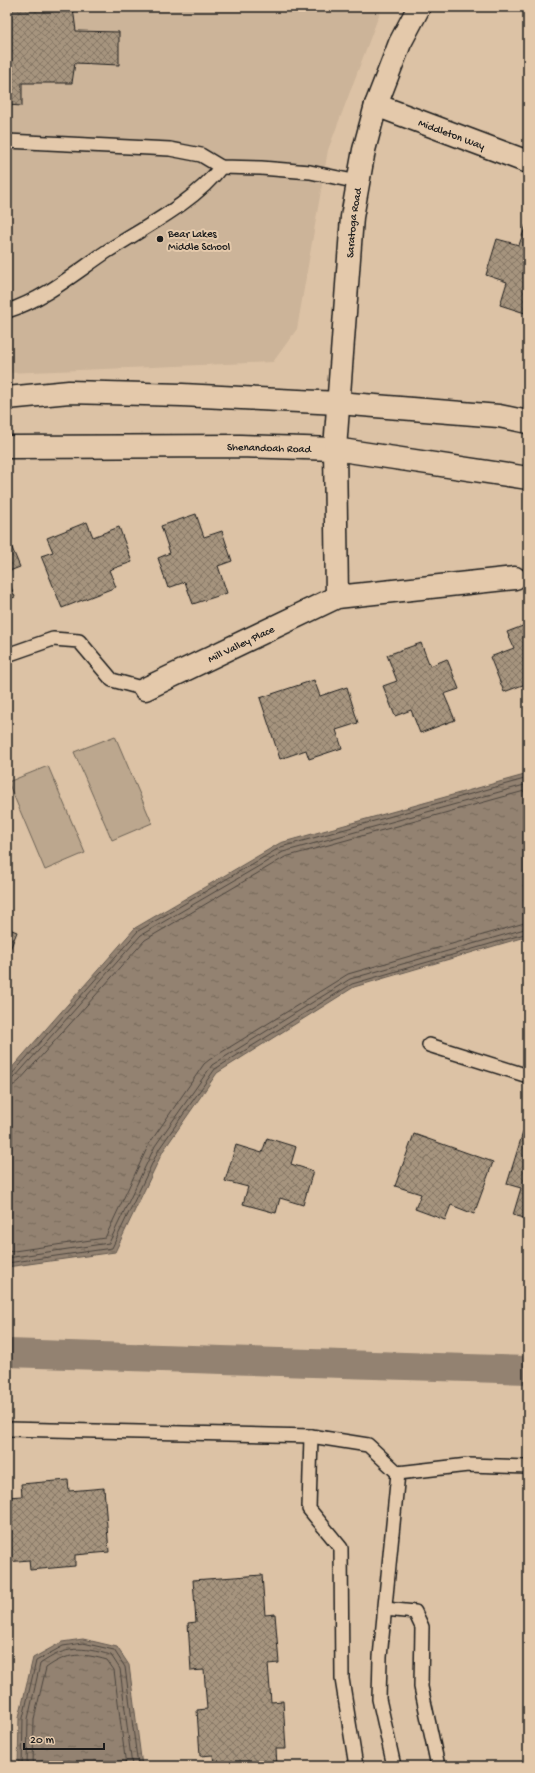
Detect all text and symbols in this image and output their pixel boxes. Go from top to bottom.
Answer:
street label: Middleton Way [416,117,487,153]
street label: Saratoga Road [345,186,365,258]
place label: Bear Lakes Middle School [167,229,231,254]
marker: Bear Lakes Middle School [155,234,165,244]
street label: Shenandoah Road [227,442,313,456]
street label: Mill Valley Place [206,624,277,666]
scale bar [24,1725,104,1751]
text: 20 m [30,1734,55,1748]

